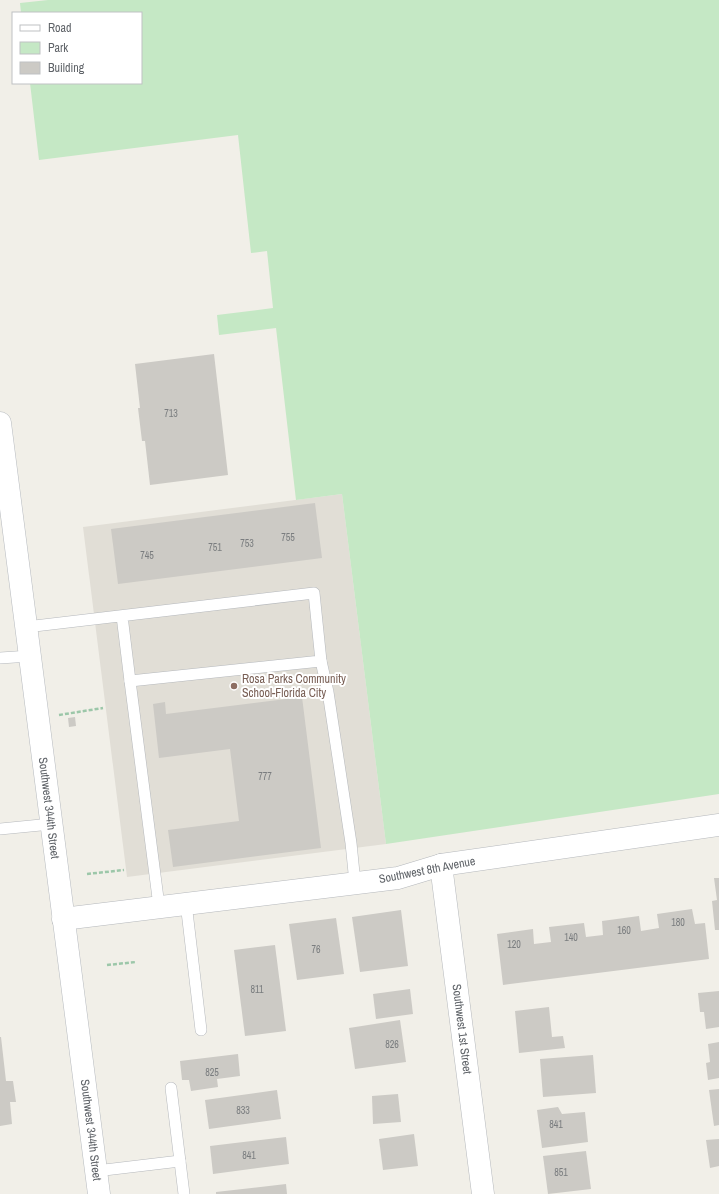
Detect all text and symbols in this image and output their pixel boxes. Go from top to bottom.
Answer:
legend [12,12,142,84]
text: Road [48,20,72,36]
text: Park [48,40,68,56]
text: Building [48,60,85,76]
house number: 713 [164,407,178,420]
house number: 755 [281,531,295,544]
house number: 753 [240,537,254,550]
house number: 751 [208,541,222,554]
house number: 745 [140,549,154,562]
place label: Rosa Parks Community School-Florida City [242,671,346,701]
marker: Rosa Parks Community School-Florida City [229,681,239,691]
street label: Southwest 344th Street [35,756,63,860]
house number: 777 [258,770,272,783]
street label: Southwest 8th Avenue [377,853,477,887]
house number: 180 [671,916,685,929]
house number: 160 [617,924,631,937]
house number: 140 [564,931,578,944]
house number: 120 [507,938,521,951]
house number: 76 [311,943,321,956]
house number: 811 [250,983,264,996]
street label: Southwest 1st Street [449,983,476,1075]
house number: 826 [385,1038,399,1051]
house number: 825 [205,1066,219,1079]
street label: Southwest 344th Street [77,1078,105,1182]
house number: 833 [236,1104,250,1117]
house number: 841 [549,1118,563,1131]
house number: 841 [242,1149,256,1162]
house number: 851 [554,1166,568,1179]

